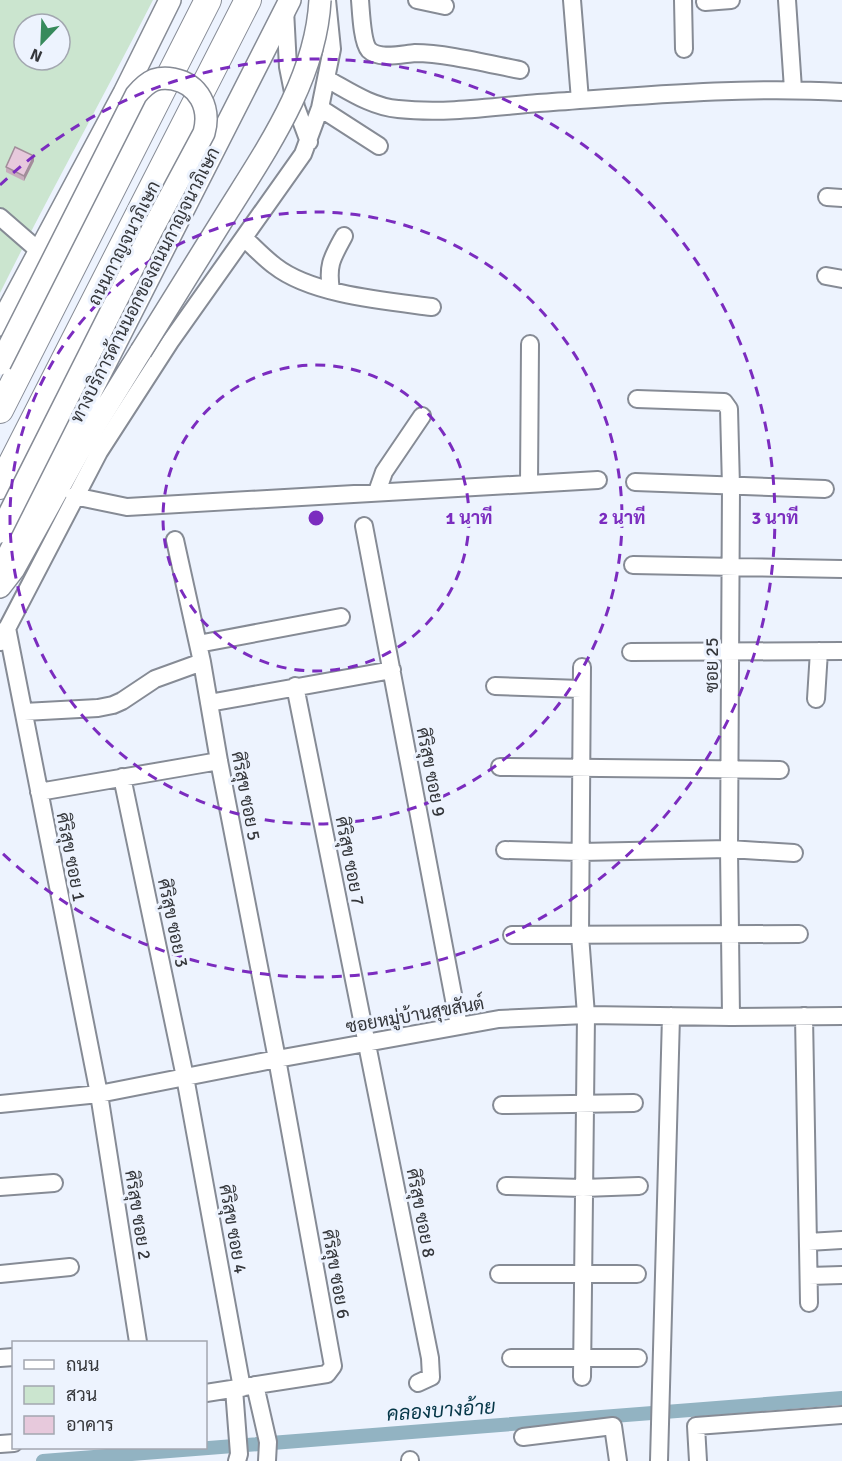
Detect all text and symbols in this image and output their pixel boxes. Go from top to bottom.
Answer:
north arrow [12,12,72,72]
text: N [27,44,46,66]
street label: ทางบริการด้านนอกของถนนกาญจนาภิเษก [65,143,224,426]
street label: ถนนกาญจนาภิเษก [83,177,165,309]
text: 1 นาที [446,505,492,529]
text: 2 นาที [599,505,645,529]
text: 3 นาที [752,505,798,529]
centre of rings [306,508,326,528]
street label: ซอย 25 [701,637,723,693]
street label: ศิริสุข ซอย 9 [411,726,450,819]
street label: ศิริสุข ซอย 5 [226,750,265,843]
street label: ศิริสุข ซอย 1 [51,811,90,904]
street label: ศิริสุข ซอย 7 [330,815,369,908]
street label: ศิริสุข ซอย 3 [152,877,193,970]
street label: ซอยหมู่บ้านสุขสันต์ [344,990,486,1040]
street label: ศิริสุข ซอย 8 [401,1167,440,1260]
street label: ศิริสุข ซอย 2 [119,1169,156,1261]
street label: ศิริสุข ซอย 4 [213,1183,252,1276]
street label: ศิริสุข ซอย 6 [316,1228,355,1321]
legend [12,1341,207,1449]
text: ถนน [66,1354,99,1376]
text: สวน [66,1384,97,1406]
water label: คลองบางอ้าย [386,1393,497,1427]
text: อาคาร [66,1414,114,1436]

